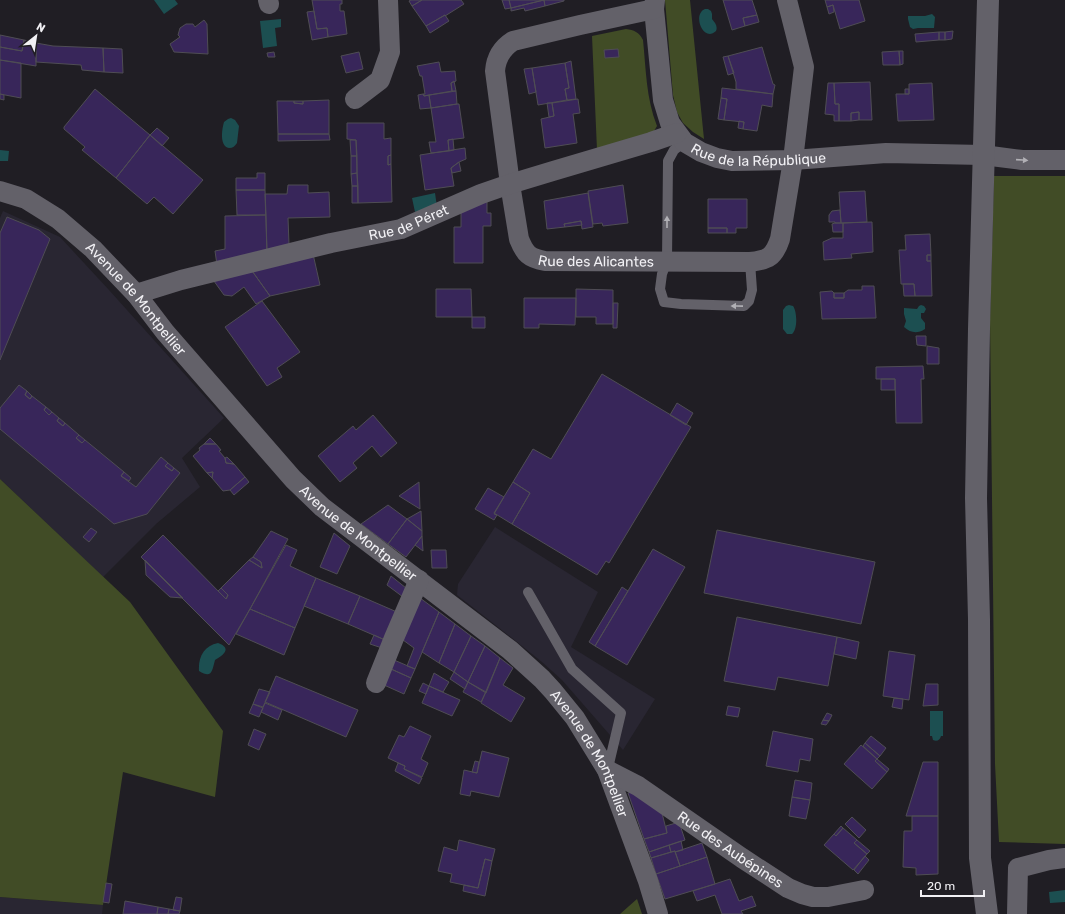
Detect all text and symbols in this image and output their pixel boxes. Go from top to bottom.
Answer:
north arrow [16,16,56,56]
text: N [34,20,47,35]
street label: Rue de la République [688,140,827,170]
one-way arrow [1016,156,1028,163]
street label: Rue de Péret [367,201,451,244]
one-way arrow [664,215,670,228]
street label: Avenue de Montpellier [83,238,190,359]
street label: Rue des Alicantes [536,251,654,270]
one-way arrow [731,302,743,309]
street label: Avenue de Montpellier [296,482,421,585]
street label: Avenue de Montpellier [547,686,632,820]
street label: Rue des Aubépines [674,807,787,891]
scale bar [921,872,984,898]
text: 20 m [927,879,955,893]

